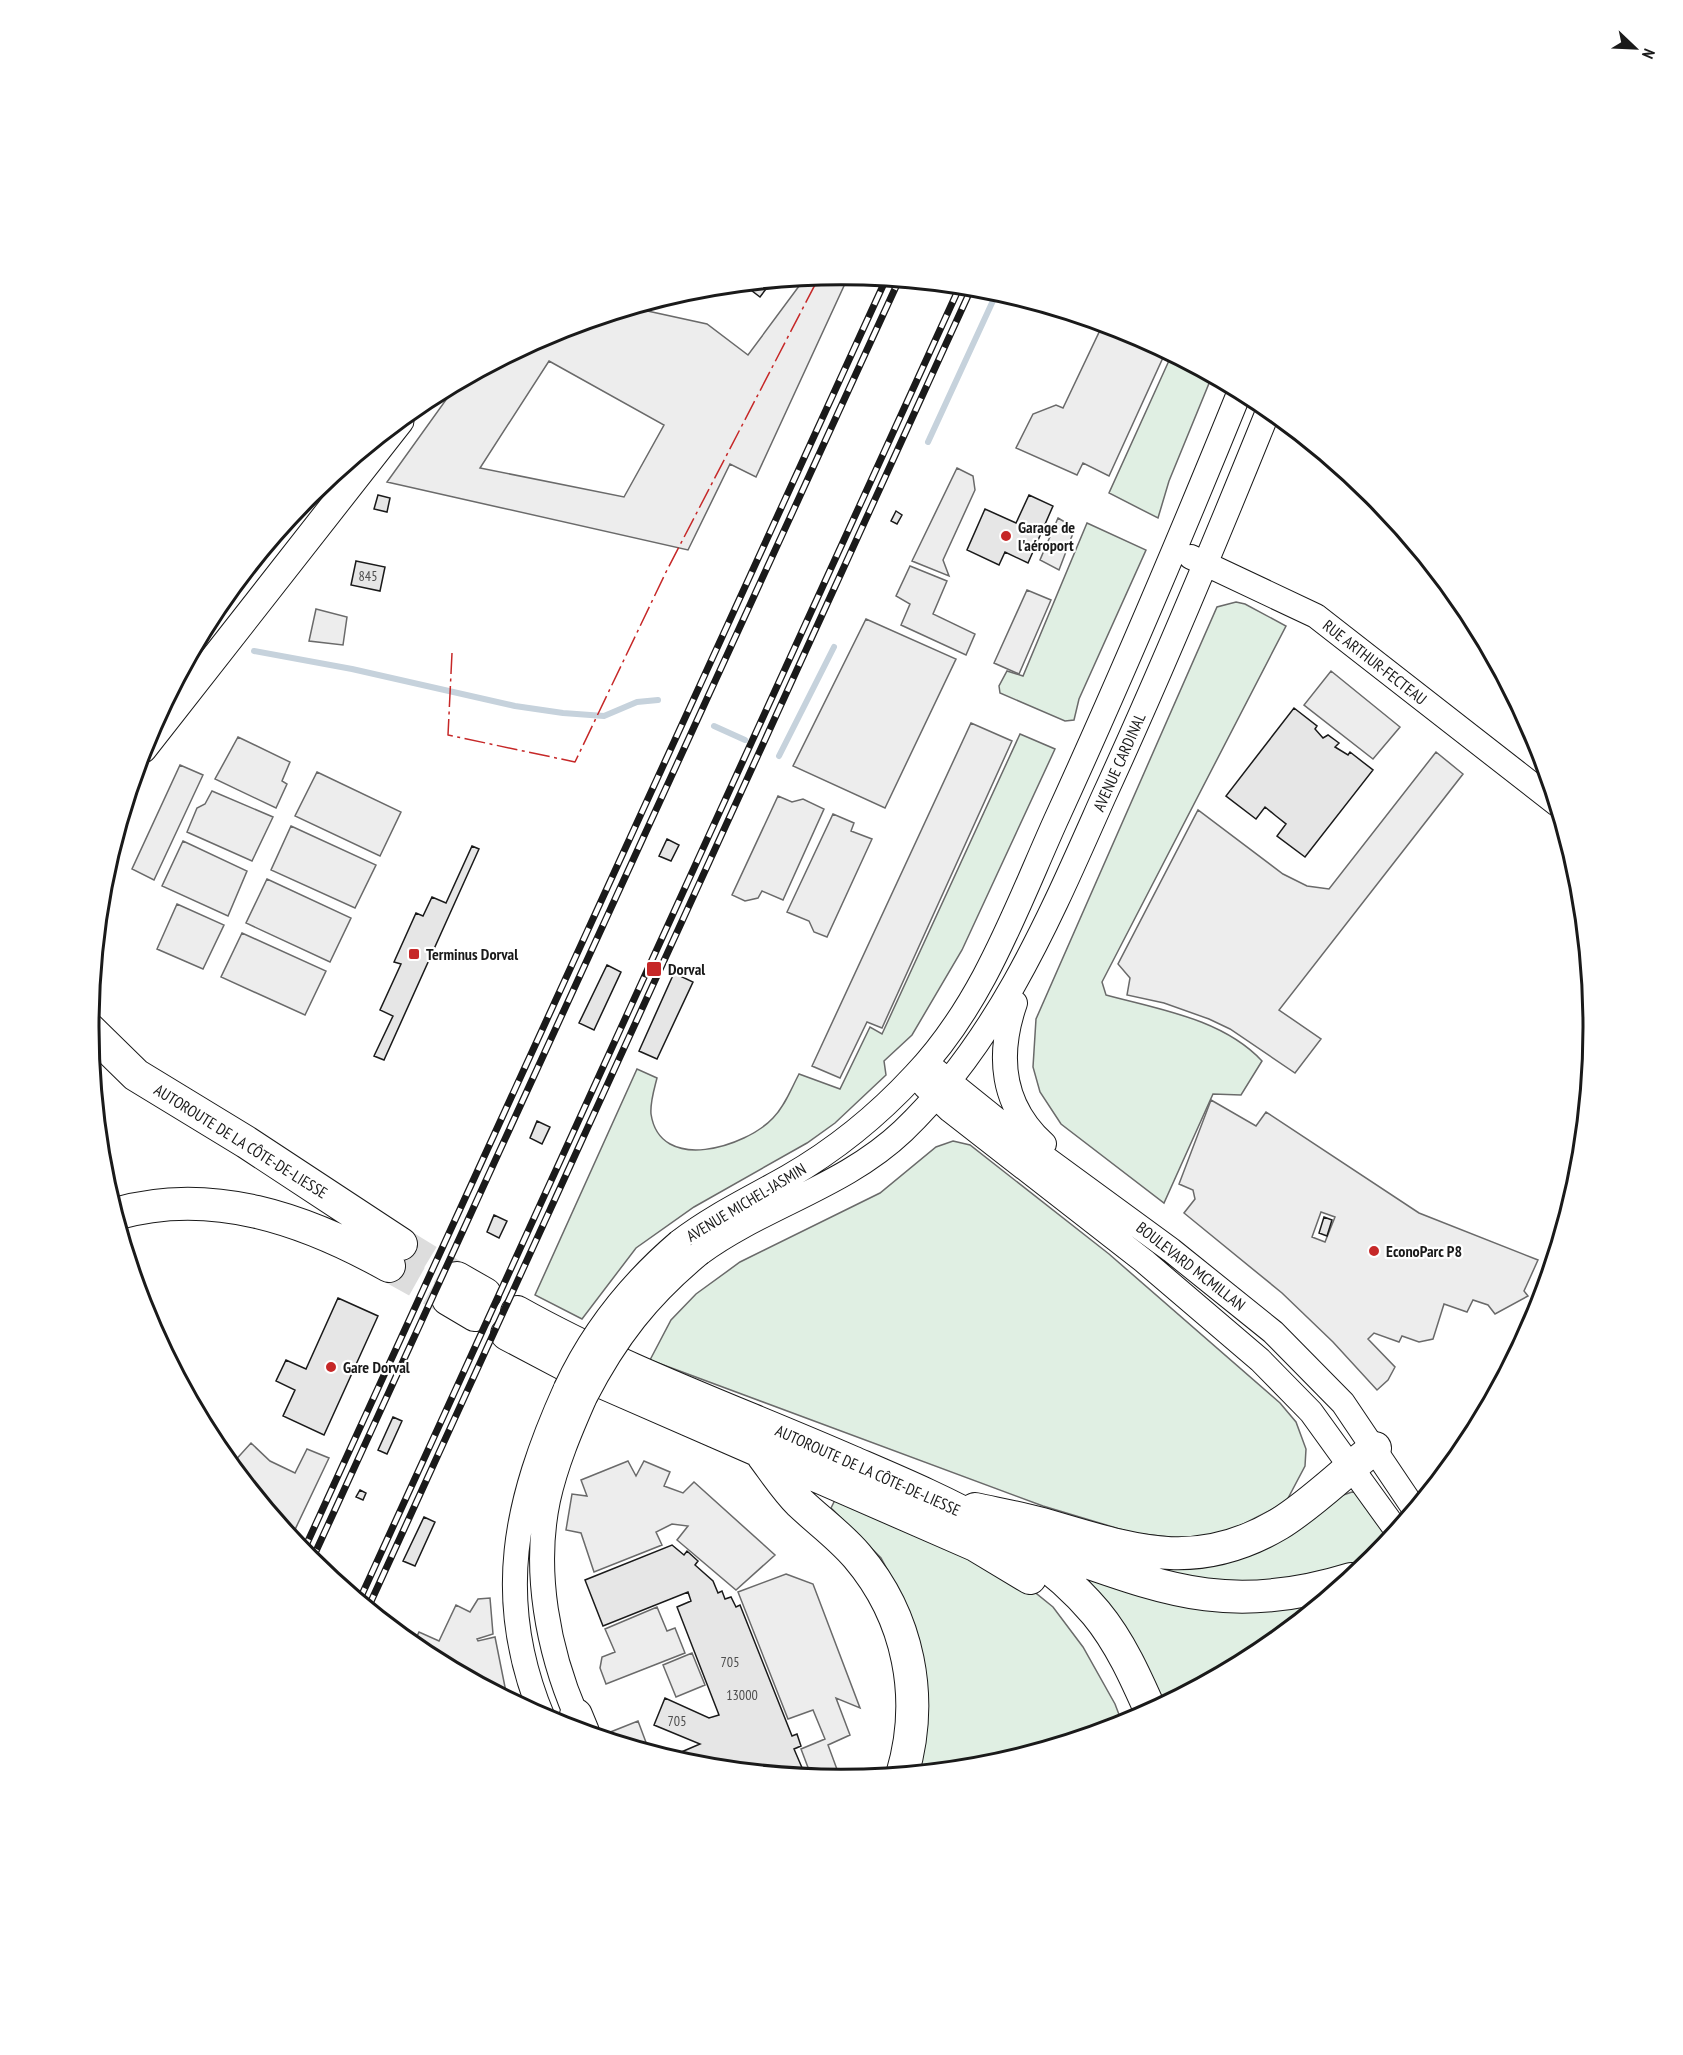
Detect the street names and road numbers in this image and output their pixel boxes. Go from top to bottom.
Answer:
street label: RUE ARTHUR-FECTEAU [1319,615,1431,709]
street label: AVENUE CARDINAL [1088,709,1150,814]
street label: AUTOROUTE DE LA CÔTE-DE-LIESSE [151,1079,331,1203]
street label: AVENUE MICHEL-JASMIN [682,1158,810,1246]
street label: BOULEVARD MCMILLAN [1132,1217,1250,1315]
street label: AUTOROUTE DE LA CÔTE-DE-LIESSE [772,1420,964,1520]

